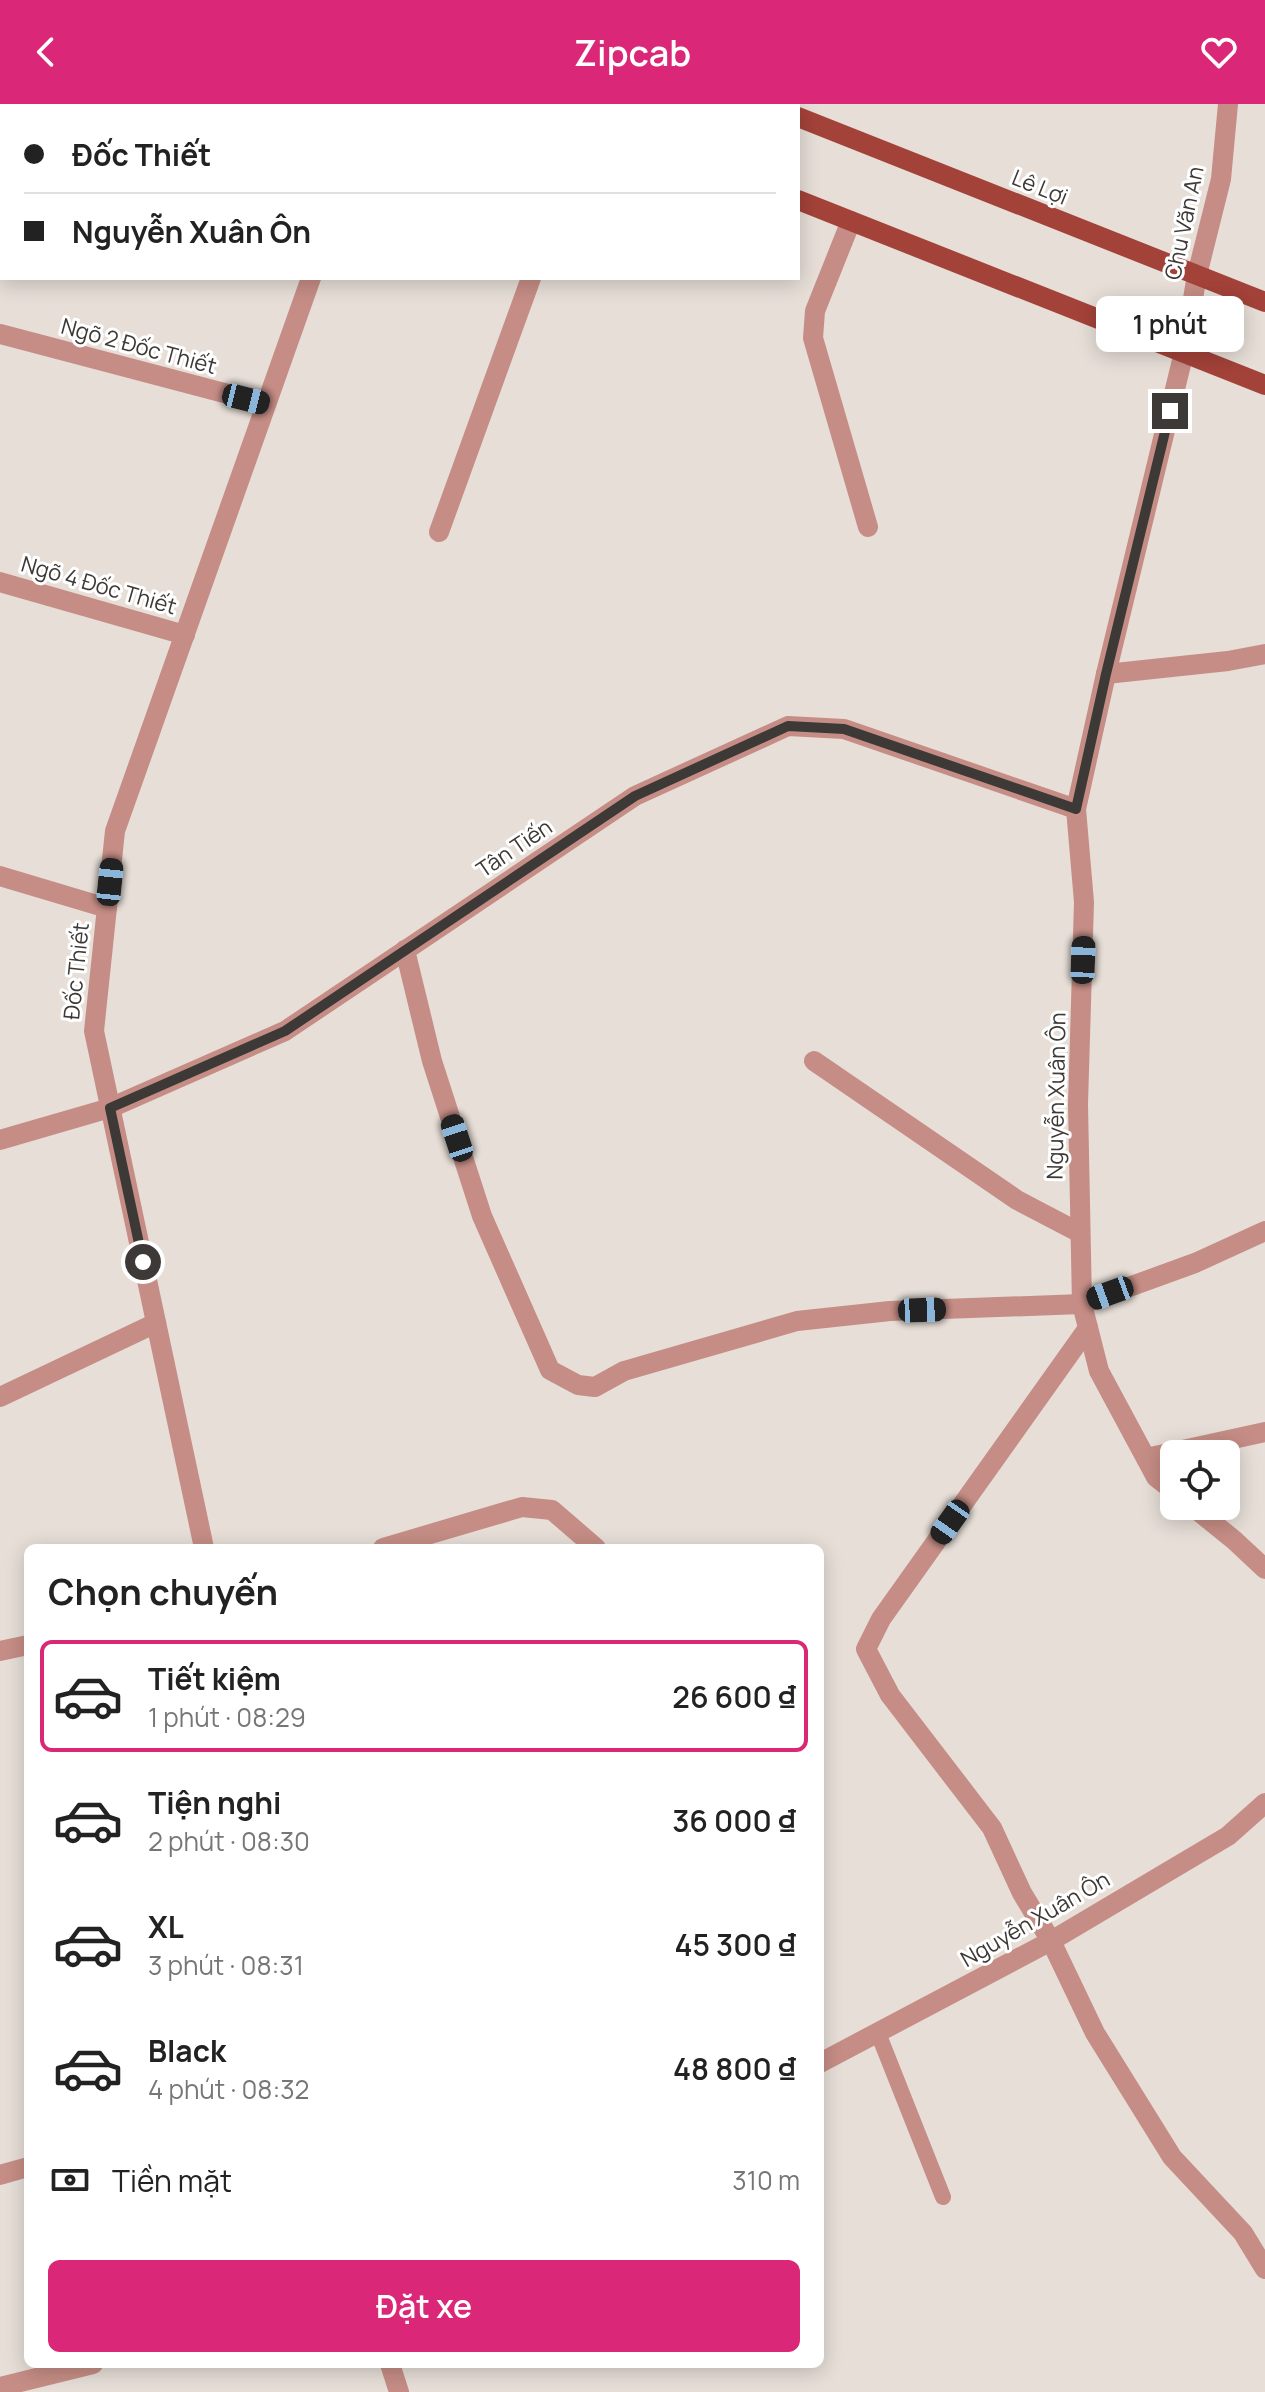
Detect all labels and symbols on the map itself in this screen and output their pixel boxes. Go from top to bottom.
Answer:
street label: Lê Lợi [1008,162,1072,212]
street label: Chu Văn An [1157,164,1211,282]
callout: 1 phút [1096,295,1244,351]
street label: Ngõ 2 Đốc Thiết [58,311,220,381]
car [220,382,272,416]
route end [1152,393,1188,429]
street label: Ngõ 4 Đốc Thiết [18,549,180,622]
street label: Tân Tiến [470,812,558,884]
car [96,857,124,907]
street label: Đốc Thiết [56,921,96,1021]
car [1070,936,1096,984]
street label: Nguyễn Xuân Ôn [1040,1012,1072,1180]
car [438,1111,476,1165]
route start [125,1244,161,1280]
car [1083,1274,1137,1312]
car [898,1297,946,1323]
car [926,1495,974,1549]
street label: Nguyễn Xuân Ôn [955,1864,1115,1974]

